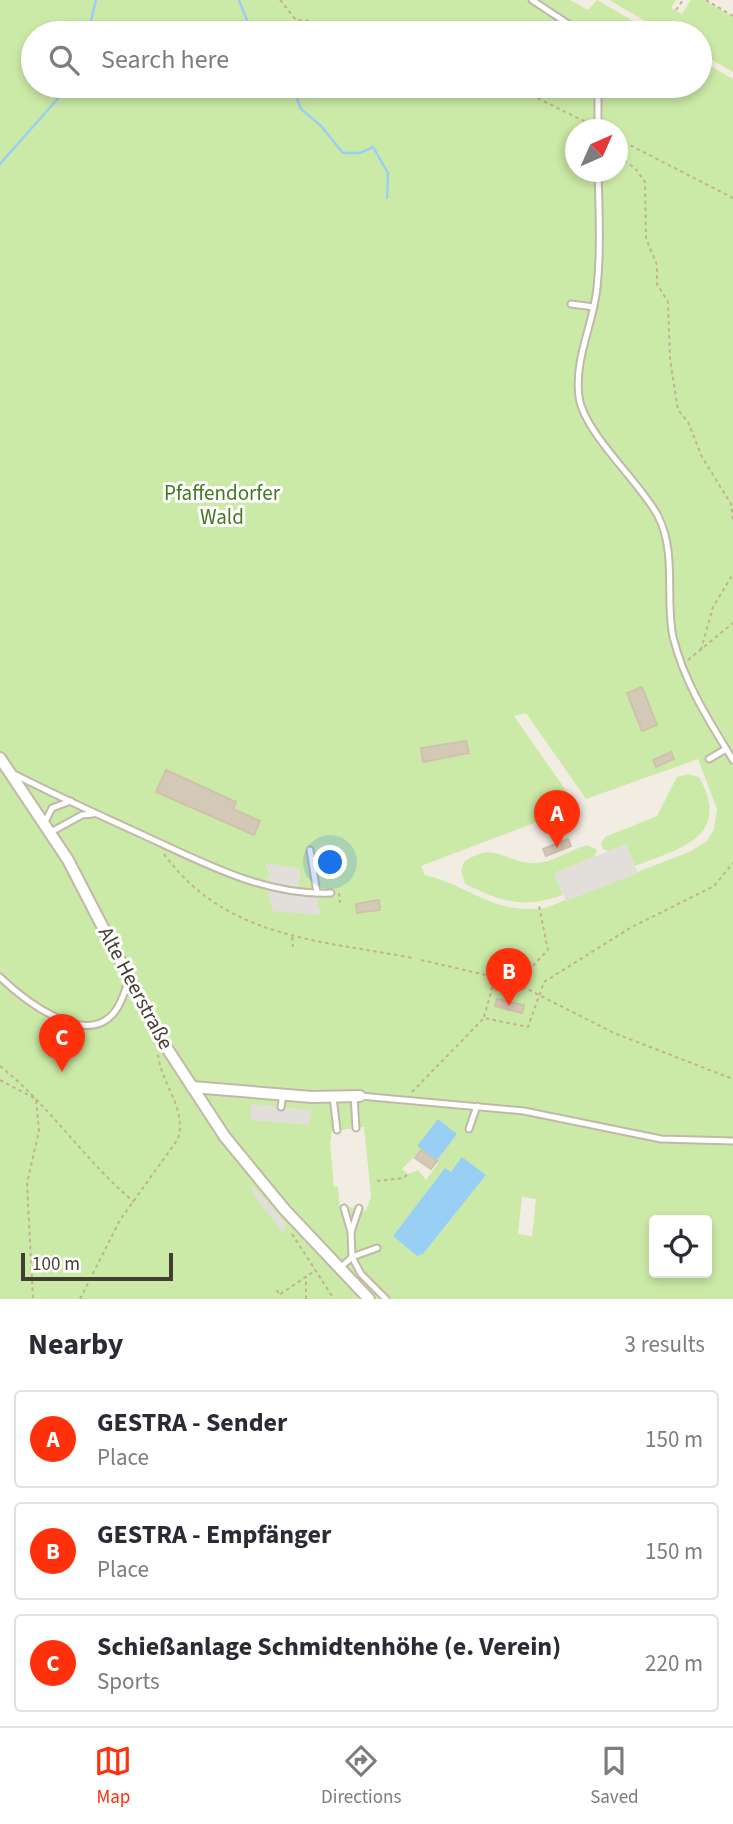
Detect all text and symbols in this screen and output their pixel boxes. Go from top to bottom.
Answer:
search box [21,21,712,98]
icon: search [45,41,83,79]
text: Search here [101,41,229,78]
north arrow [565,119,628,182]
park label: Pfaffendorfer Wald [164,478,281,532]
pin: A [534,790,580,848]
your location [313,845,347,879]
street label: Alte Heerstraße [91,921,181,1055]
pin: B [486,948,532,1006]
pin: C [39,1014,85,1072]
map controls [649,1215,712,1278]
button: locate [649,1215,712,1278]
scale bar [21,1250,173,1282]
text: 100 m [32,1251,80,1278]
text: Nearby [28,1323,123,1366]
text: 3 results [625,1328,705,1361]
text: GESTRA - Sender [97,1404,287,1441]
text: A [46,1423,60,1456]
text: 150 m [645,1423,703,1456]
text: Place [97,1441,149,1474]
text: GESTRA - Empfänger [97,1516,331,1553]
text: B [46,1535,60,1568]
text: 150 m [645,1535,703,1568]
text: Place [97,1553,149,1586]
text: Schießanlage Schmidtenhöhe (e. Verein) [97,1628,561,1665]
text: C [46,1647,60,1680]
text: 220 m [645,1647,703,1680]
text: Sports [97,1665,160,1698]
tab: Map [94,1742,132,1811]
tab: Directions [321,1742,401,1811]
tab: Saved [590,1742,639,1811]

